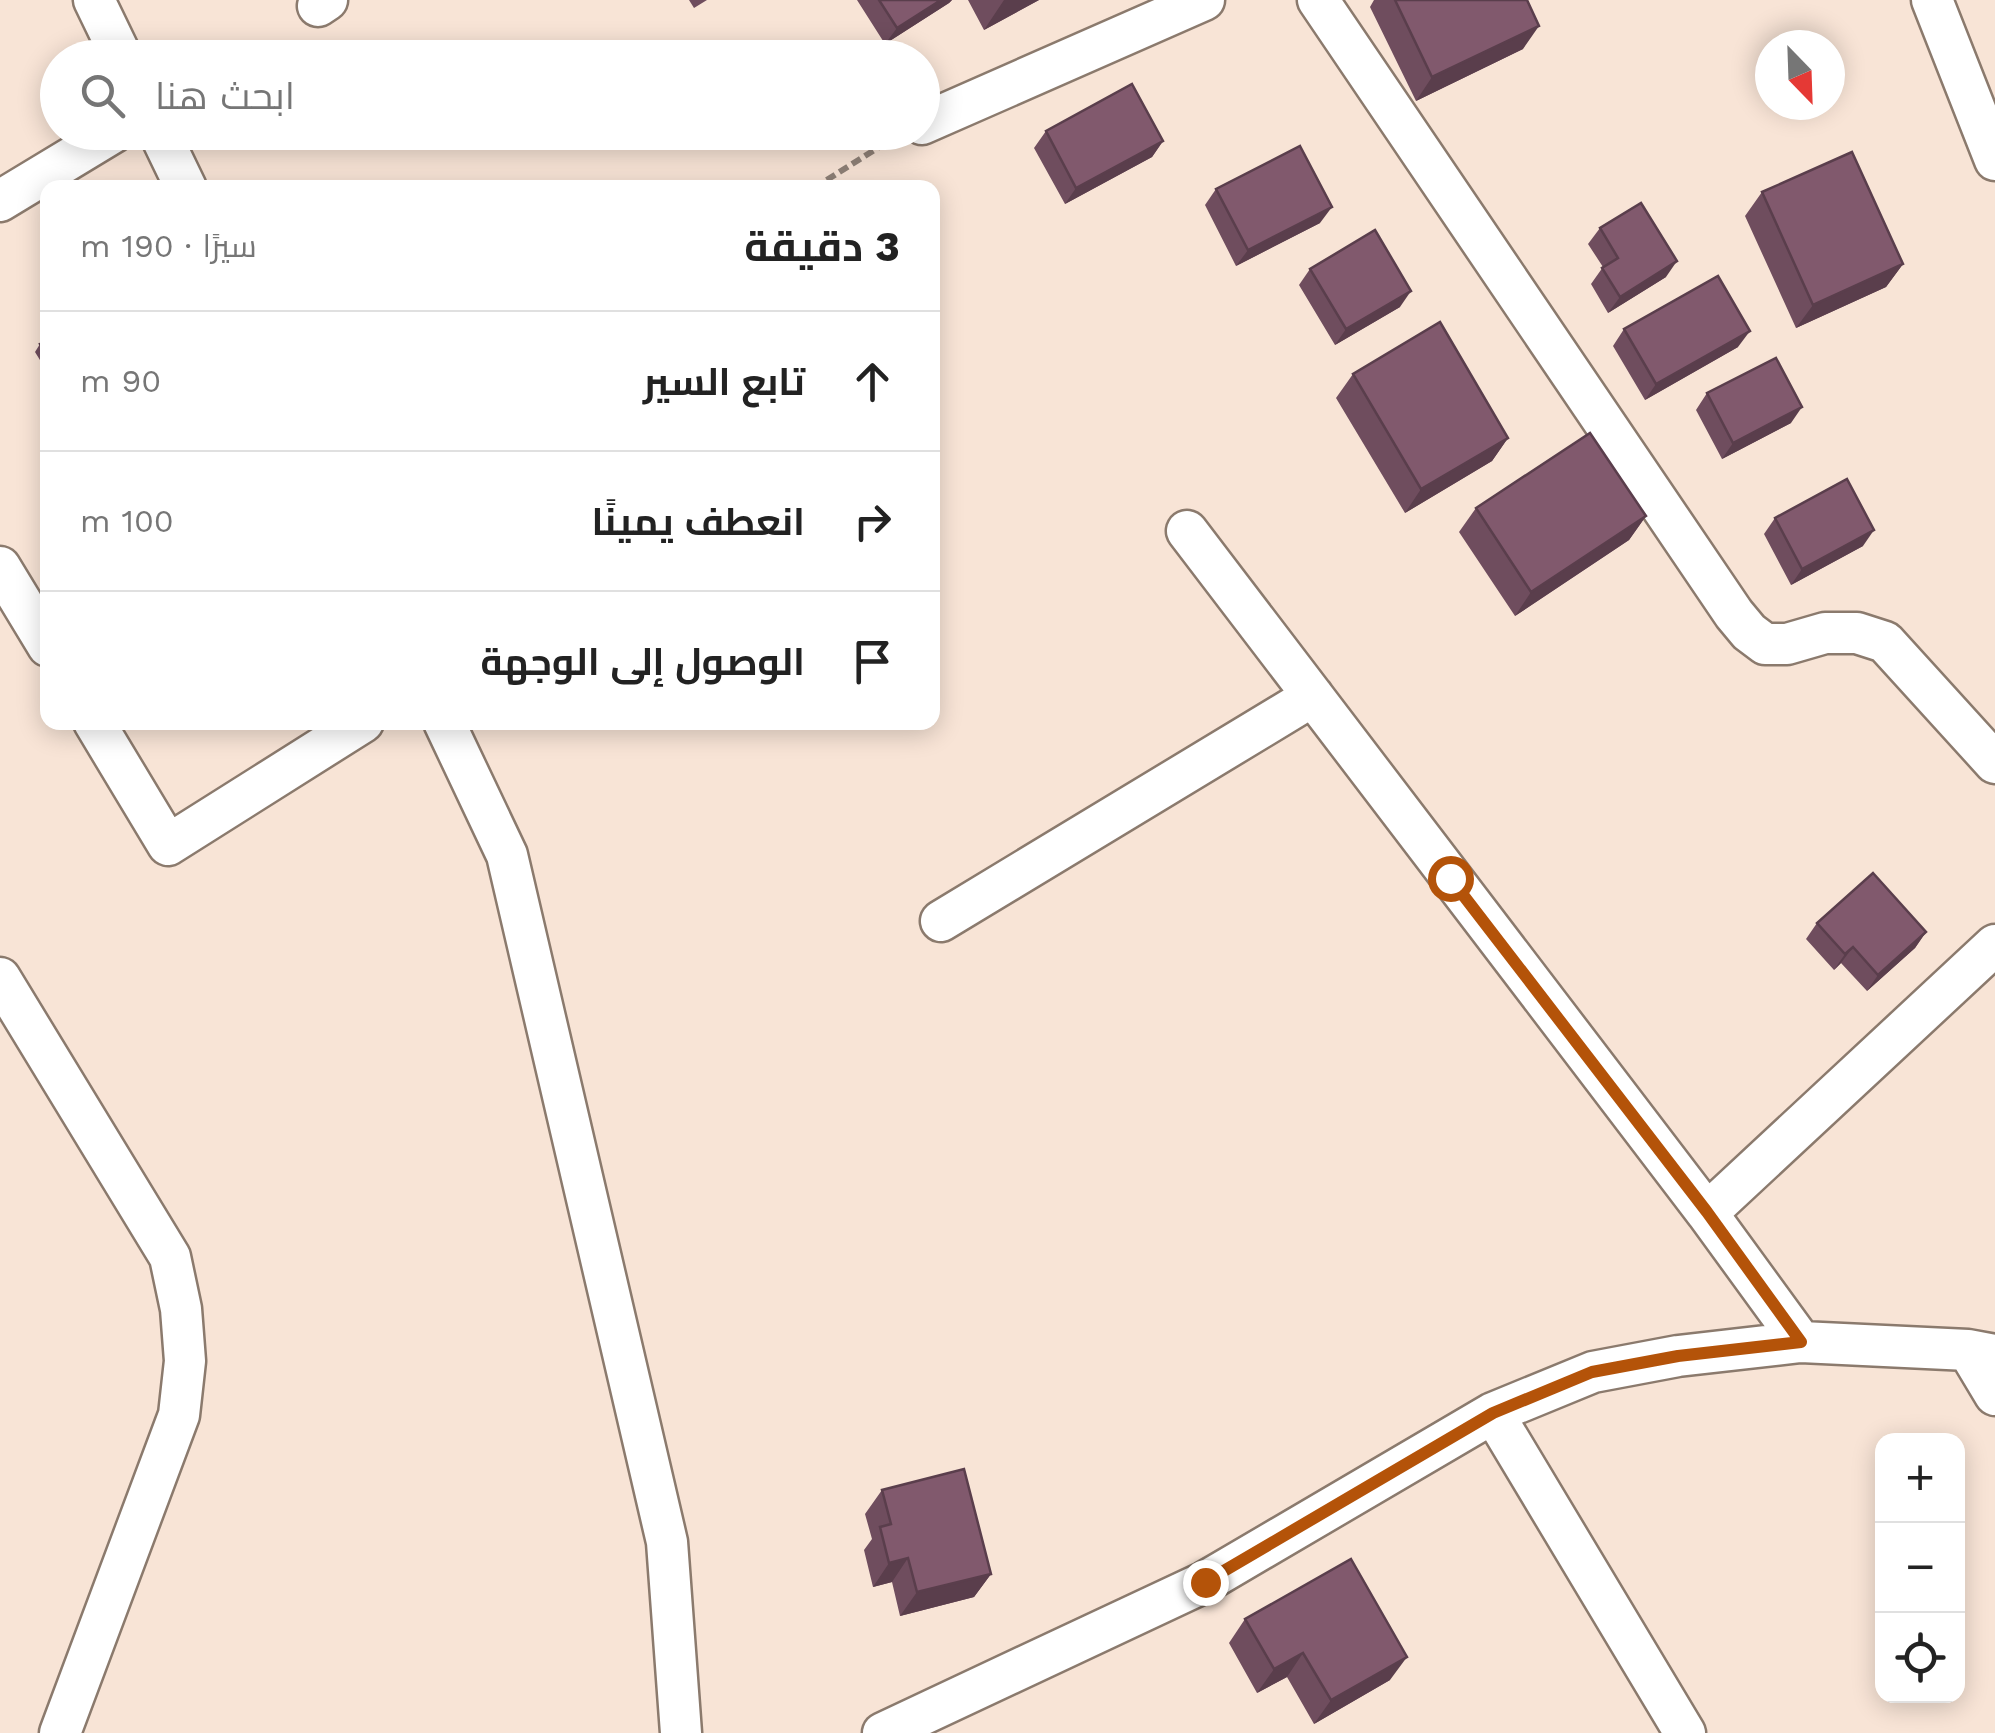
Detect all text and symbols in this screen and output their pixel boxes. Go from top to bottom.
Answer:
north arrow [1755,30,1845,120]
search box [40,40,940,150]
icon: search [75,68,130,123]
text: ابحث هنا [155,74,295,118]
text: 3 دقيقة [744,222,900,271]
text: سيرًا · 190 m [80,227,257,265]
icon: ahead [845,354,900,409]
text: تابع السير [643,360,805,404]
text: 90 m [80,362,161,400]
icon: right [845,494,900,549]
text: انعطف يمينًا [592,500,805,544]
text: 100 m [80,502,174,540]
icon: arrive [845,634,900,689]
text: الوصول إلى الوجهة [481,640,805,684]
route start [1428,856,1474,902]
map controls [1875,1433,1965,1703]
button: + [1875,1433,1965,1523]
button: − [1875,1523,1965,1613]
route end [1183,1560,1229,1606]
button: locate [1875,1613,1965,1703]

